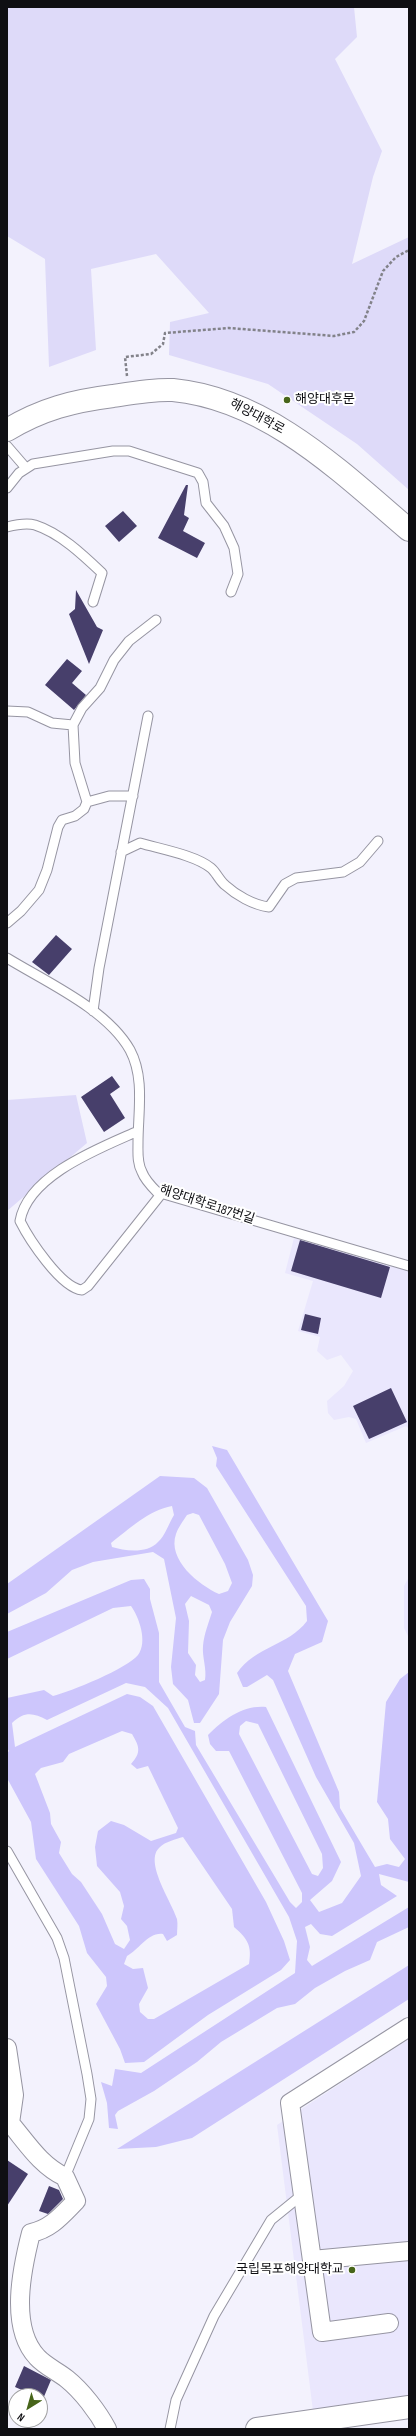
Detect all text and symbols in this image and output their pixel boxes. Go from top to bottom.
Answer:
place label: 해양대후문 [295,392,355,408]
marker: 해양대후문 [282,395,292,405]
street label: 해양대학로 [227,396,287,438]
street label: 해양대학로187번길 [157,1182,257,1228]
place label: 국립목포해양대학교 [236,2262,344,2278]
marker: 국립목포해양대학교 [347,2265,357,2275]
north arrow [8,2388,48,2428]
text: N [15,2410,27,2424]

